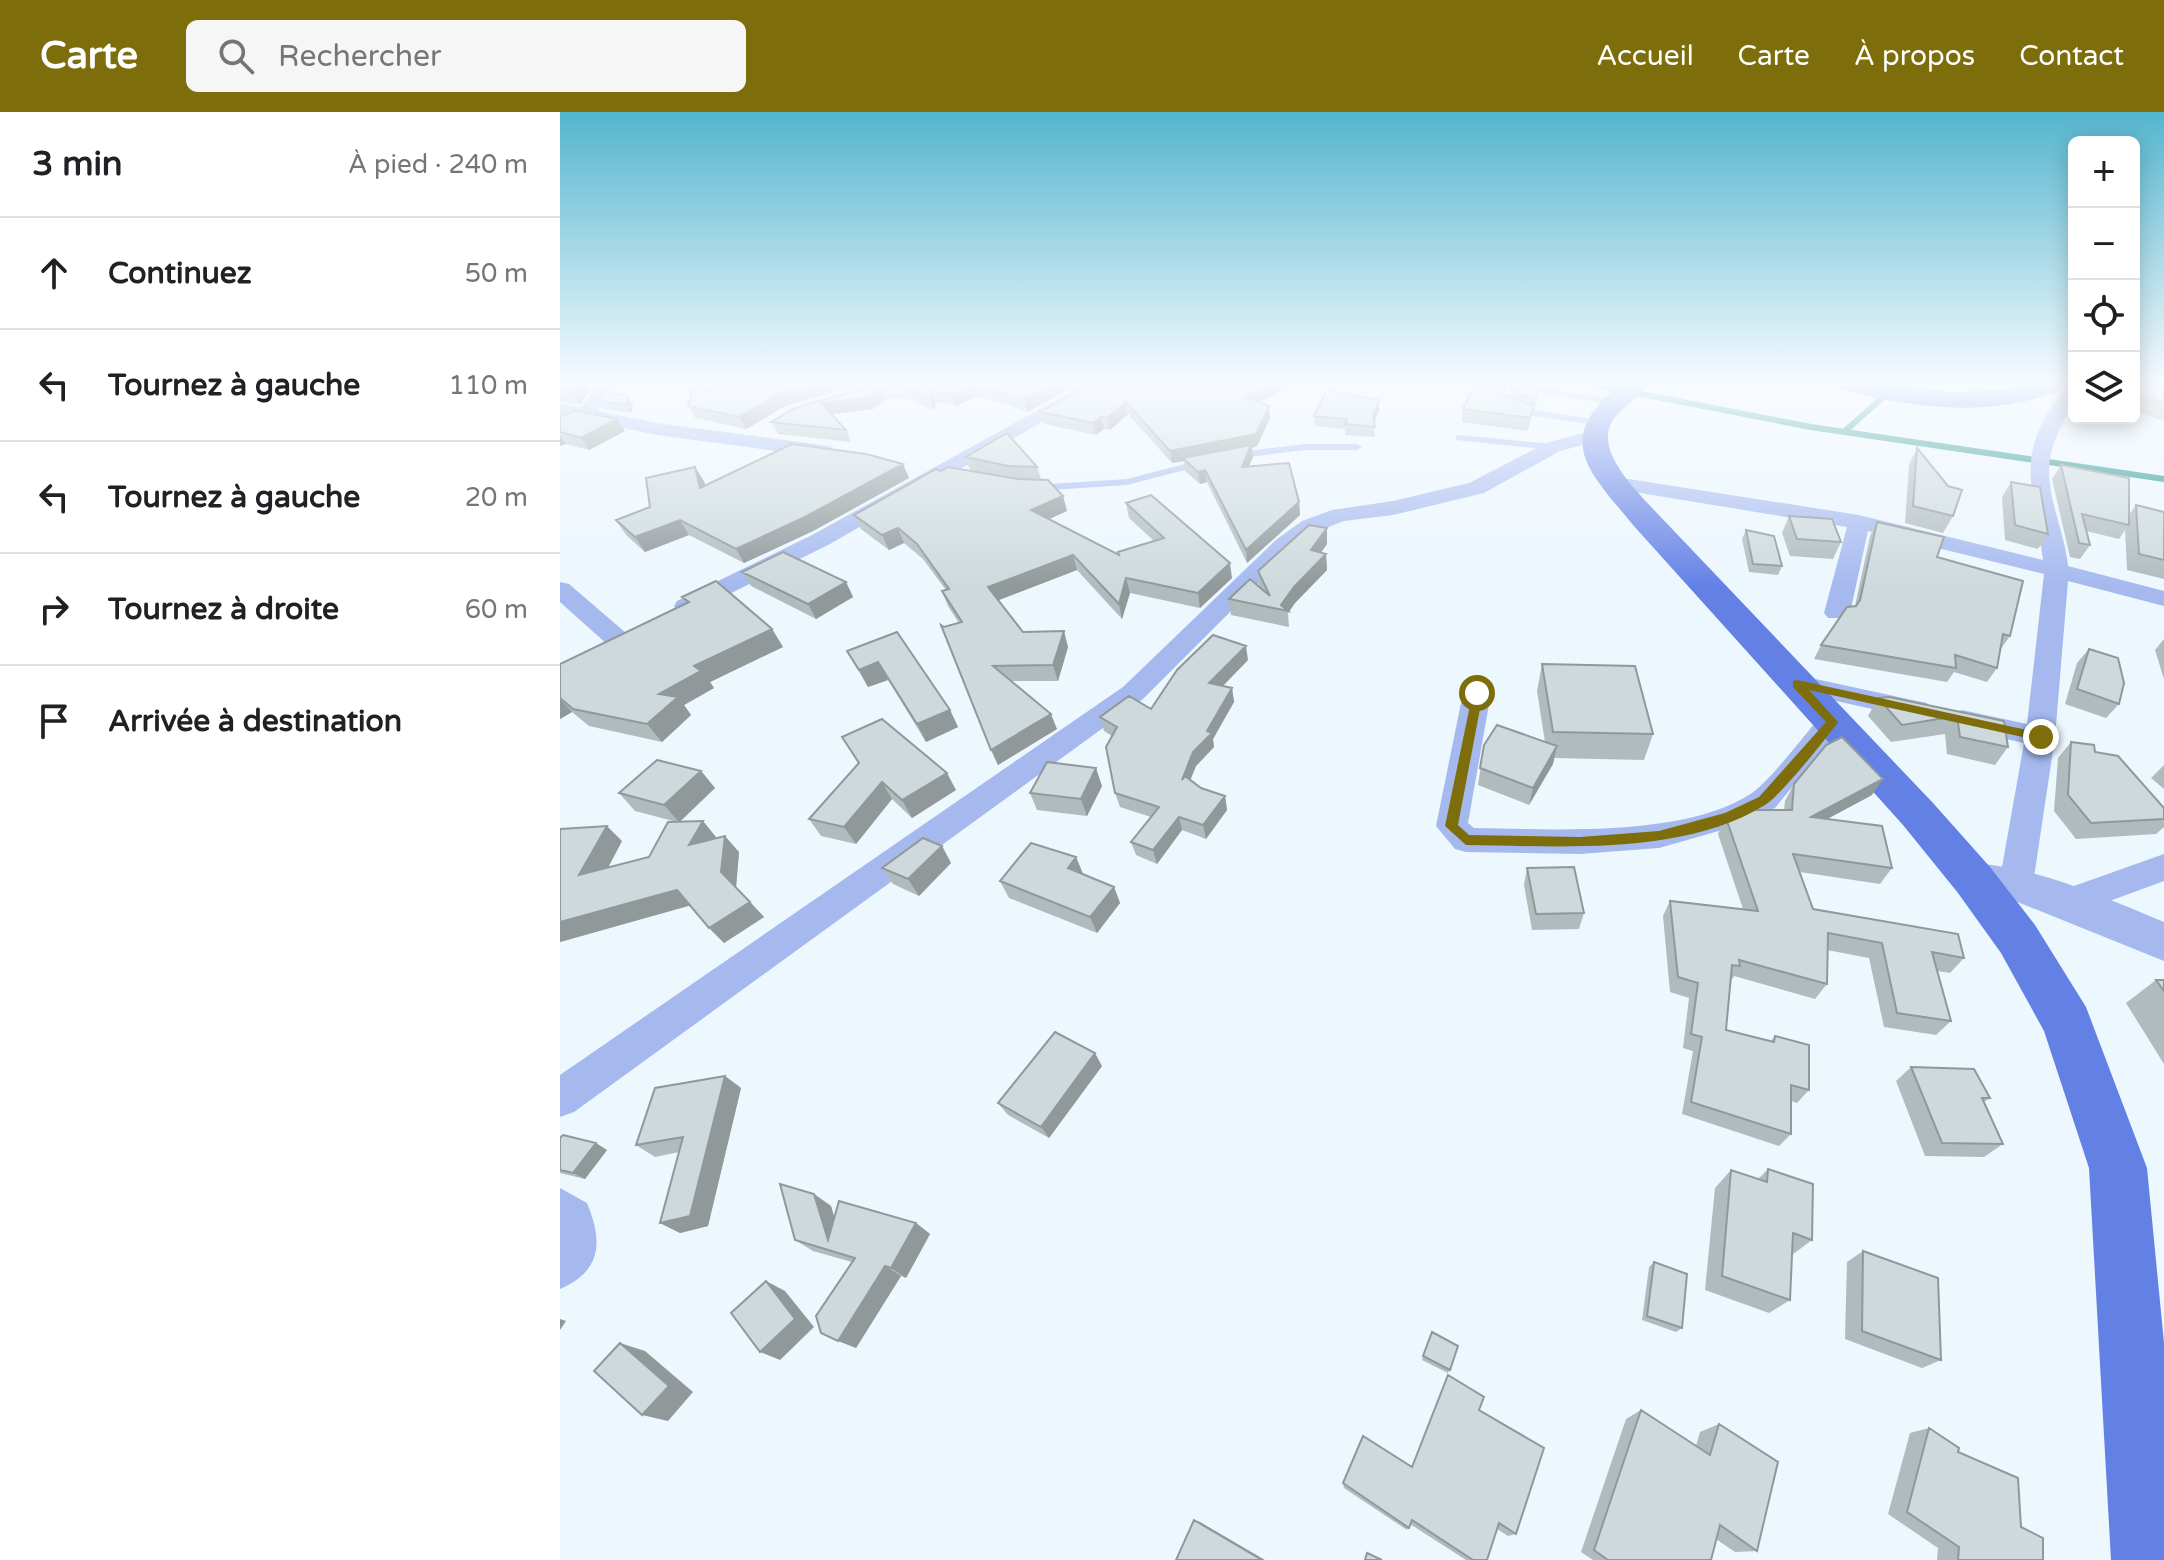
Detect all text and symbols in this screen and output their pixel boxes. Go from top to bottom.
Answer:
search box [186,20,746,92]
text: Carte [40,33,138,79]
icon: search [214,34,258,78]
text: Rechercher [278,38,441,75]
text: Accueil [1596,39,1694,73]
text: Carte [1738,39,1810,73]
text: À propos [1854,39,1975,73]
text: Contact [2019,39,2124,73]
map controls [2068,136,2140,424]
button: + [2068,136,2140,208]
text: 3 min [32,144,123,185]
text: À pied · 240 m [348,149,528,180]
button: − [2068,208,2140,280]
icon: ahead [32,251,76,295]
text: Continuez [108,255,252,292]
text: 50 m [465,258,528,289]
button: locate [2068,280,2140,352]
button: layers [2068,352,2140,424]
icon: left [32,363,76,407]
text: Tournez à gauche [108,367,360,404]
text: 110 m [448,370,528,401]
icon: left [32,475,76,519]
text: Tournez à gauche [108,479,360,516]
text: 20 m [465,482,528,513]
icon: right [32,587,76,631]
text: Tournez à droite [108,591,339,628]
text: 60 m [465,594,528,625]
route start [1459,675,1495,711]
icon: arrive [32,699,76,743]
text: Arrivée à destination [108,703,402,740]
route end [2023,719,2059,755]

